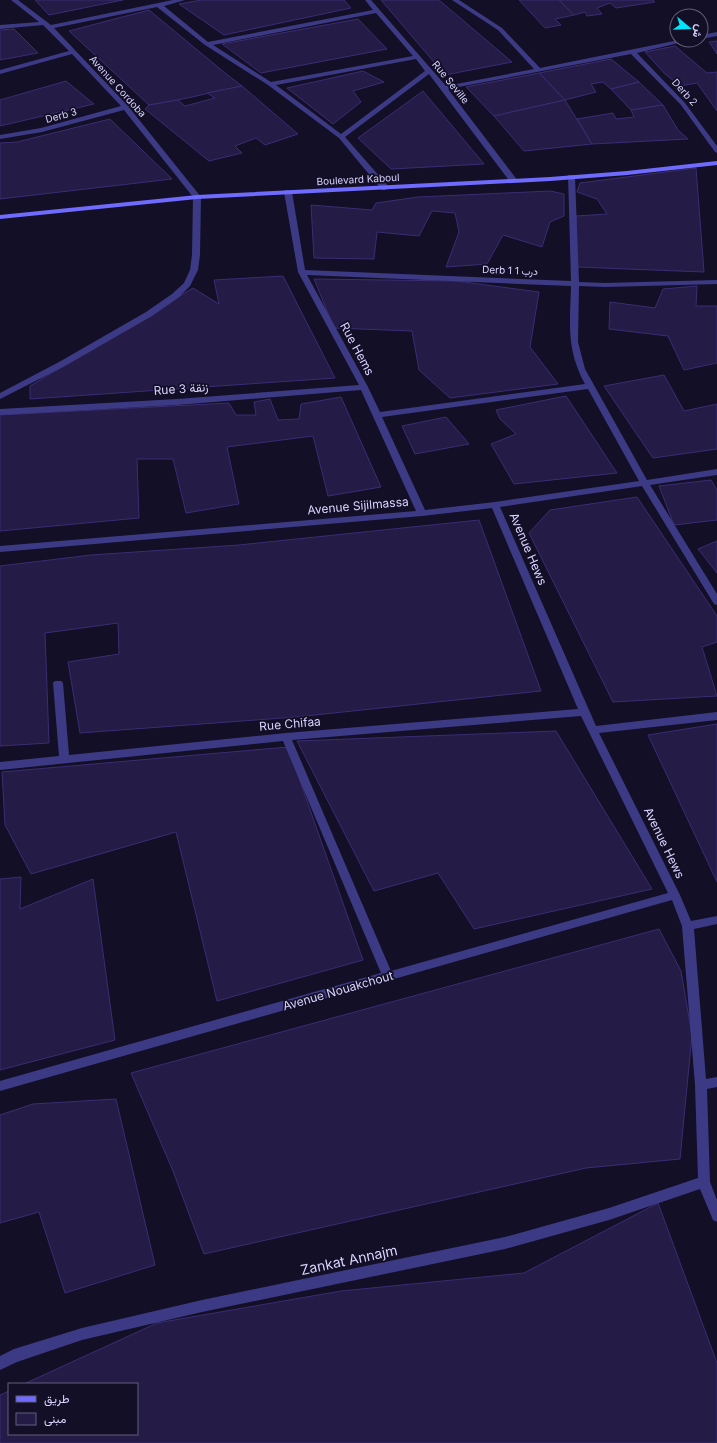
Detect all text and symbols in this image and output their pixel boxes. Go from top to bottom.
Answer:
north arrow [669,8,709,48]
text: ش [690,23,707,40]
street label: Avenue Cordoba [87,53,149,119]
street label: Rue Seville [430,58,472,106]
street label: Derb 2 [670,76,700,108]
street label: Derb 3 [44,105,78,125]
street label: Boulevard Kaboul [316,171,400,187]
street label: Derb 1 درب 1 [482,263,538,278]
street label: Rue Hems [337,320,378,378]
street label: Rue 3 زنقة [153,379,209,399]
street label: Avenue Sijilmassa [307,494,409,517]
street label: Avenue Hews [506,510,550,587]
street label: Rue Chifaa [259,713,321,734]
street label: Avenue Hews [641,805,688,881]
street label: Avenue Nouakchout [281,968,395,1013]
street label: Zankat Annajm [299,1241,399,1278]
legend [8,1383,138,1435]
text: طريق [44,1391,70,1407]
text: مبنى [44,1411,66,1427]

